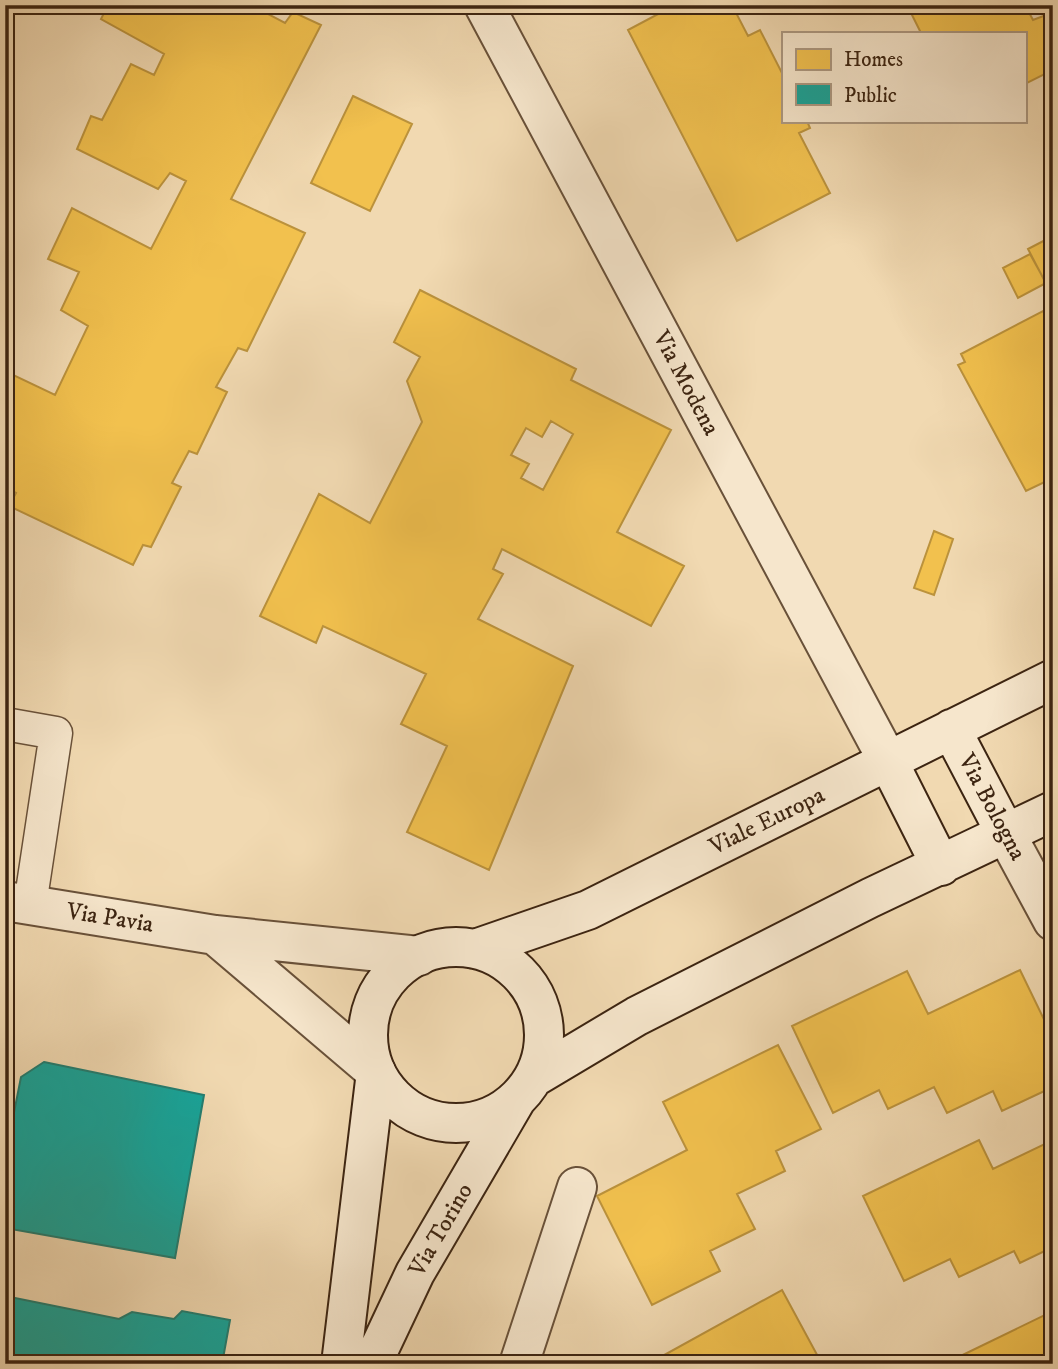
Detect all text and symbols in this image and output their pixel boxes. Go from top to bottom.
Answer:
legend [782,32,1026,122]
text: Homes [844,47,903,73]
text: Public [844,83,897,109]
street label: Via Modena [645,325,726,441]
street label: Via Bologna [951,748,1033,866]
street label: Viale Europa [703,780,830,862]
street label: Via Pavia [63,896,156,940]
street label: Via Torino [402,1178,480,1283]

